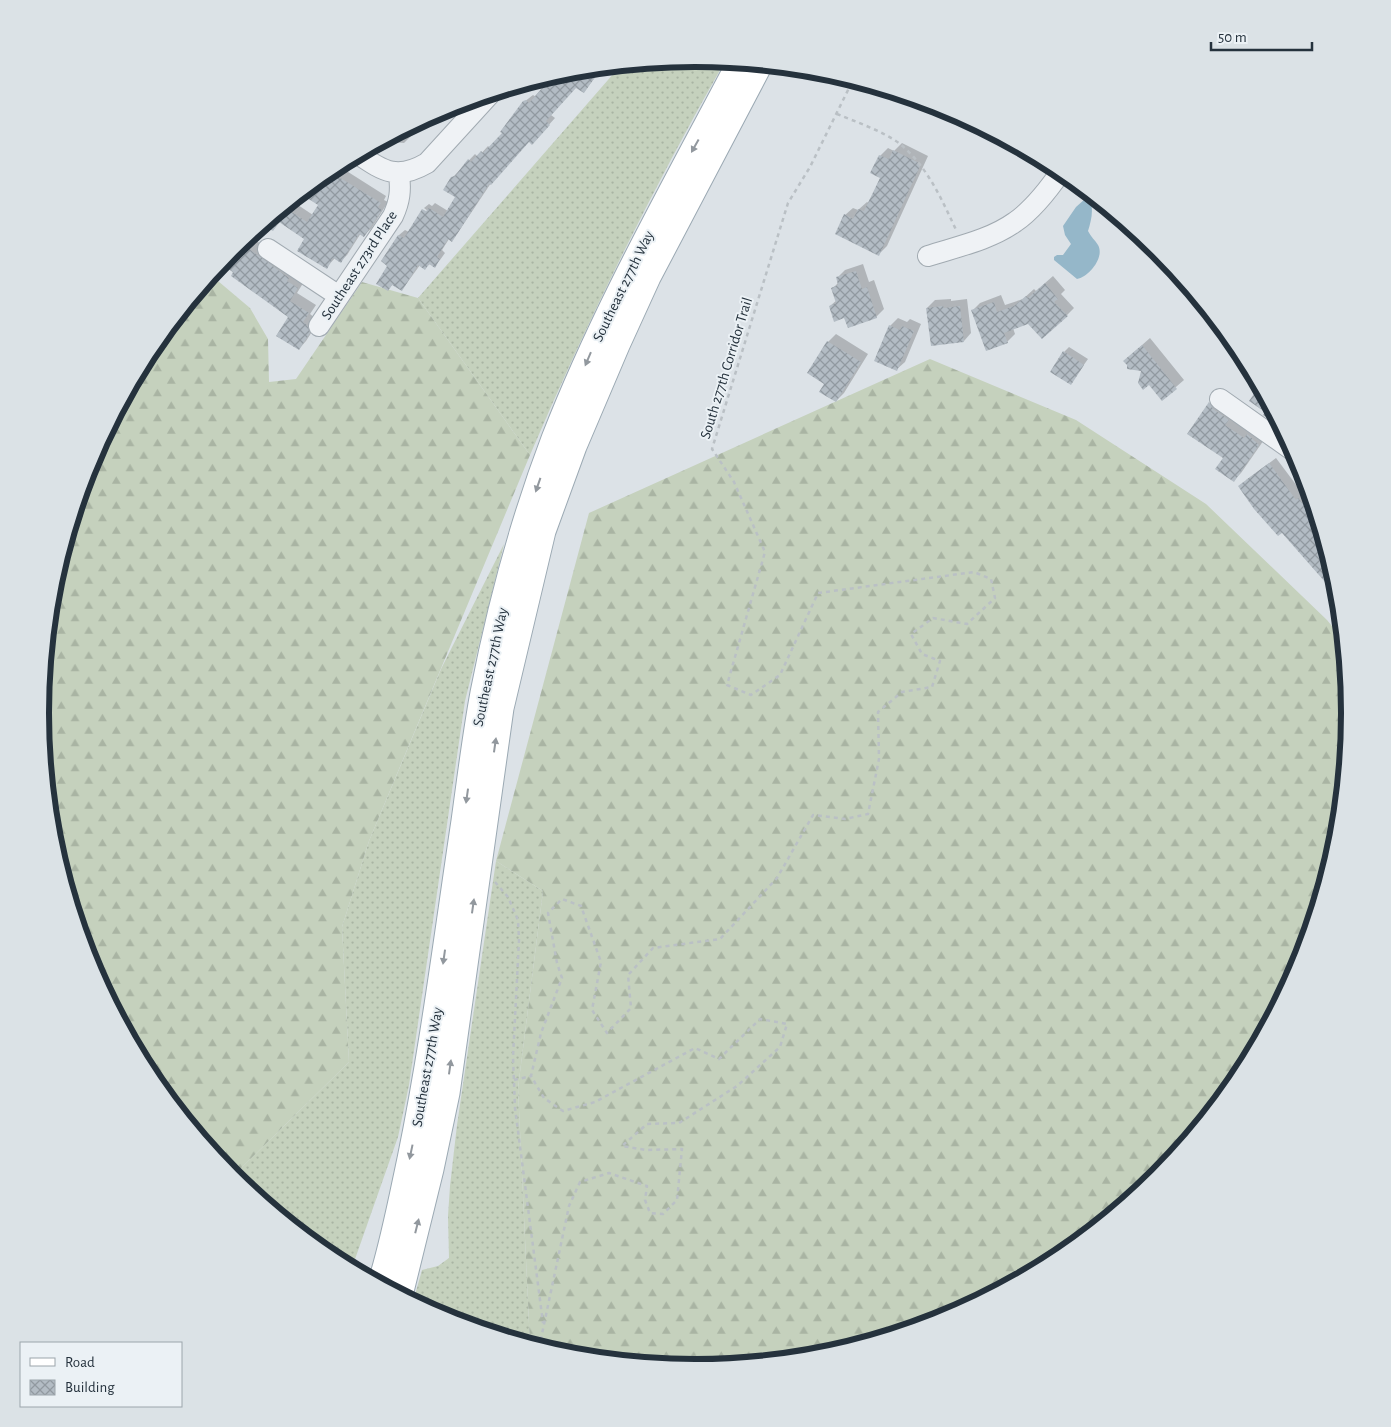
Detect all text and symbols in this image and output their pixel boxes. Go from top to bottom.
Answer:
scale bar [1211,20,1312,52]
text: 50 m [1218,30,1247,45]
one-way arrow [691,139,700,153]
street label: Southeast 273rd Place [319,208,400,322]
street label: Southeast 277th Way [590,228,657,344]
street label: South 277th Corridor Trail [698,296,755,441]
one-way arrow [584,352,592,366]
one-way arrow [534,478,542,493]
street label: Southeast 277th Way [471,606,511,728]
one-way arrow [492,737,500,753]
one-way arrow [463,789,471,805]
one-way arrow [469,898,477,914]
one-way arrow [440,949,448,965]
street label: Southeast 277th Way [410,1006,446,1128]
one-way arrow [447,1059,455,1075]
one-way arrow [407,1144,415,1159]
one-way arrow [413,1218,421,1233]
legend [20,1342,182,1407]
text: Road [65,1355,95,1370]
text: Building [65,1380,115,1395]

